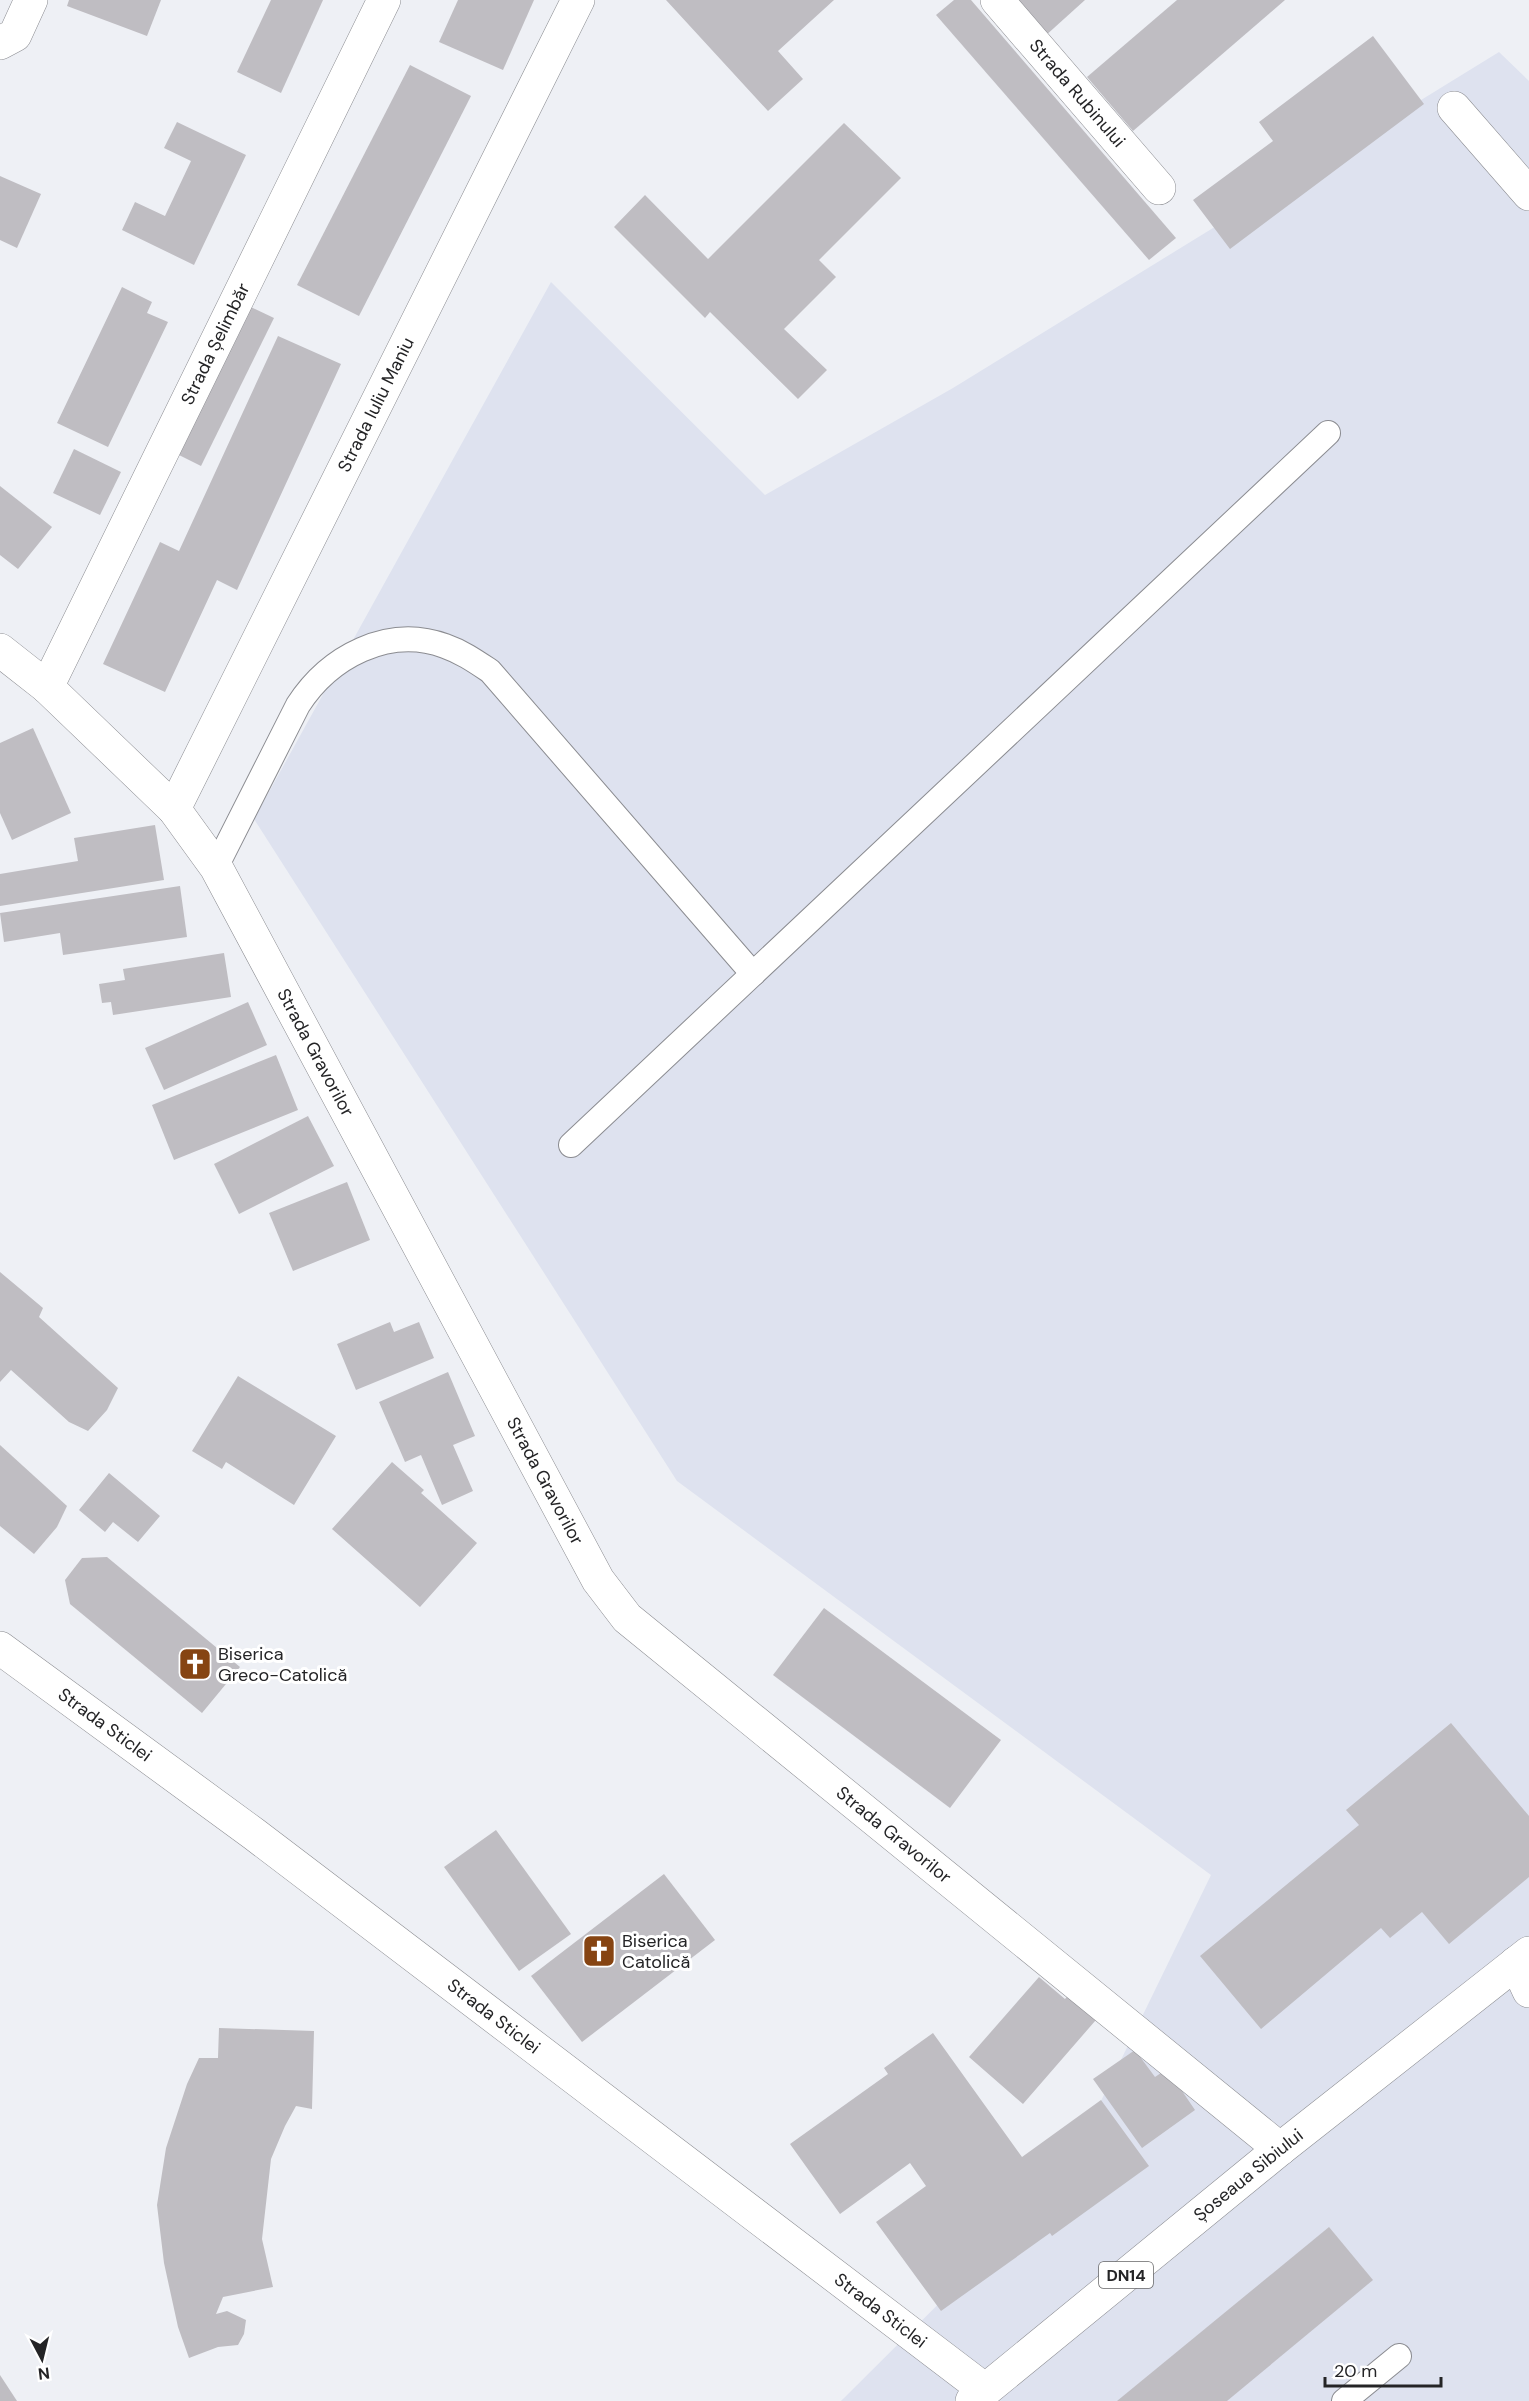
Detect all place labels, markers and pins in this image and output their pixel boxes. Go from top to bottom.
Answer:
place label: Biserica Greco-Catolică [218,1642,347,1687]
church icon: Biserica Greco-Catolică [177,1646,213,1682]
place label: Biserica Catolică [622,1929,690,1974]
church icon: Biserica Catolică [581,1933,617,1969]

